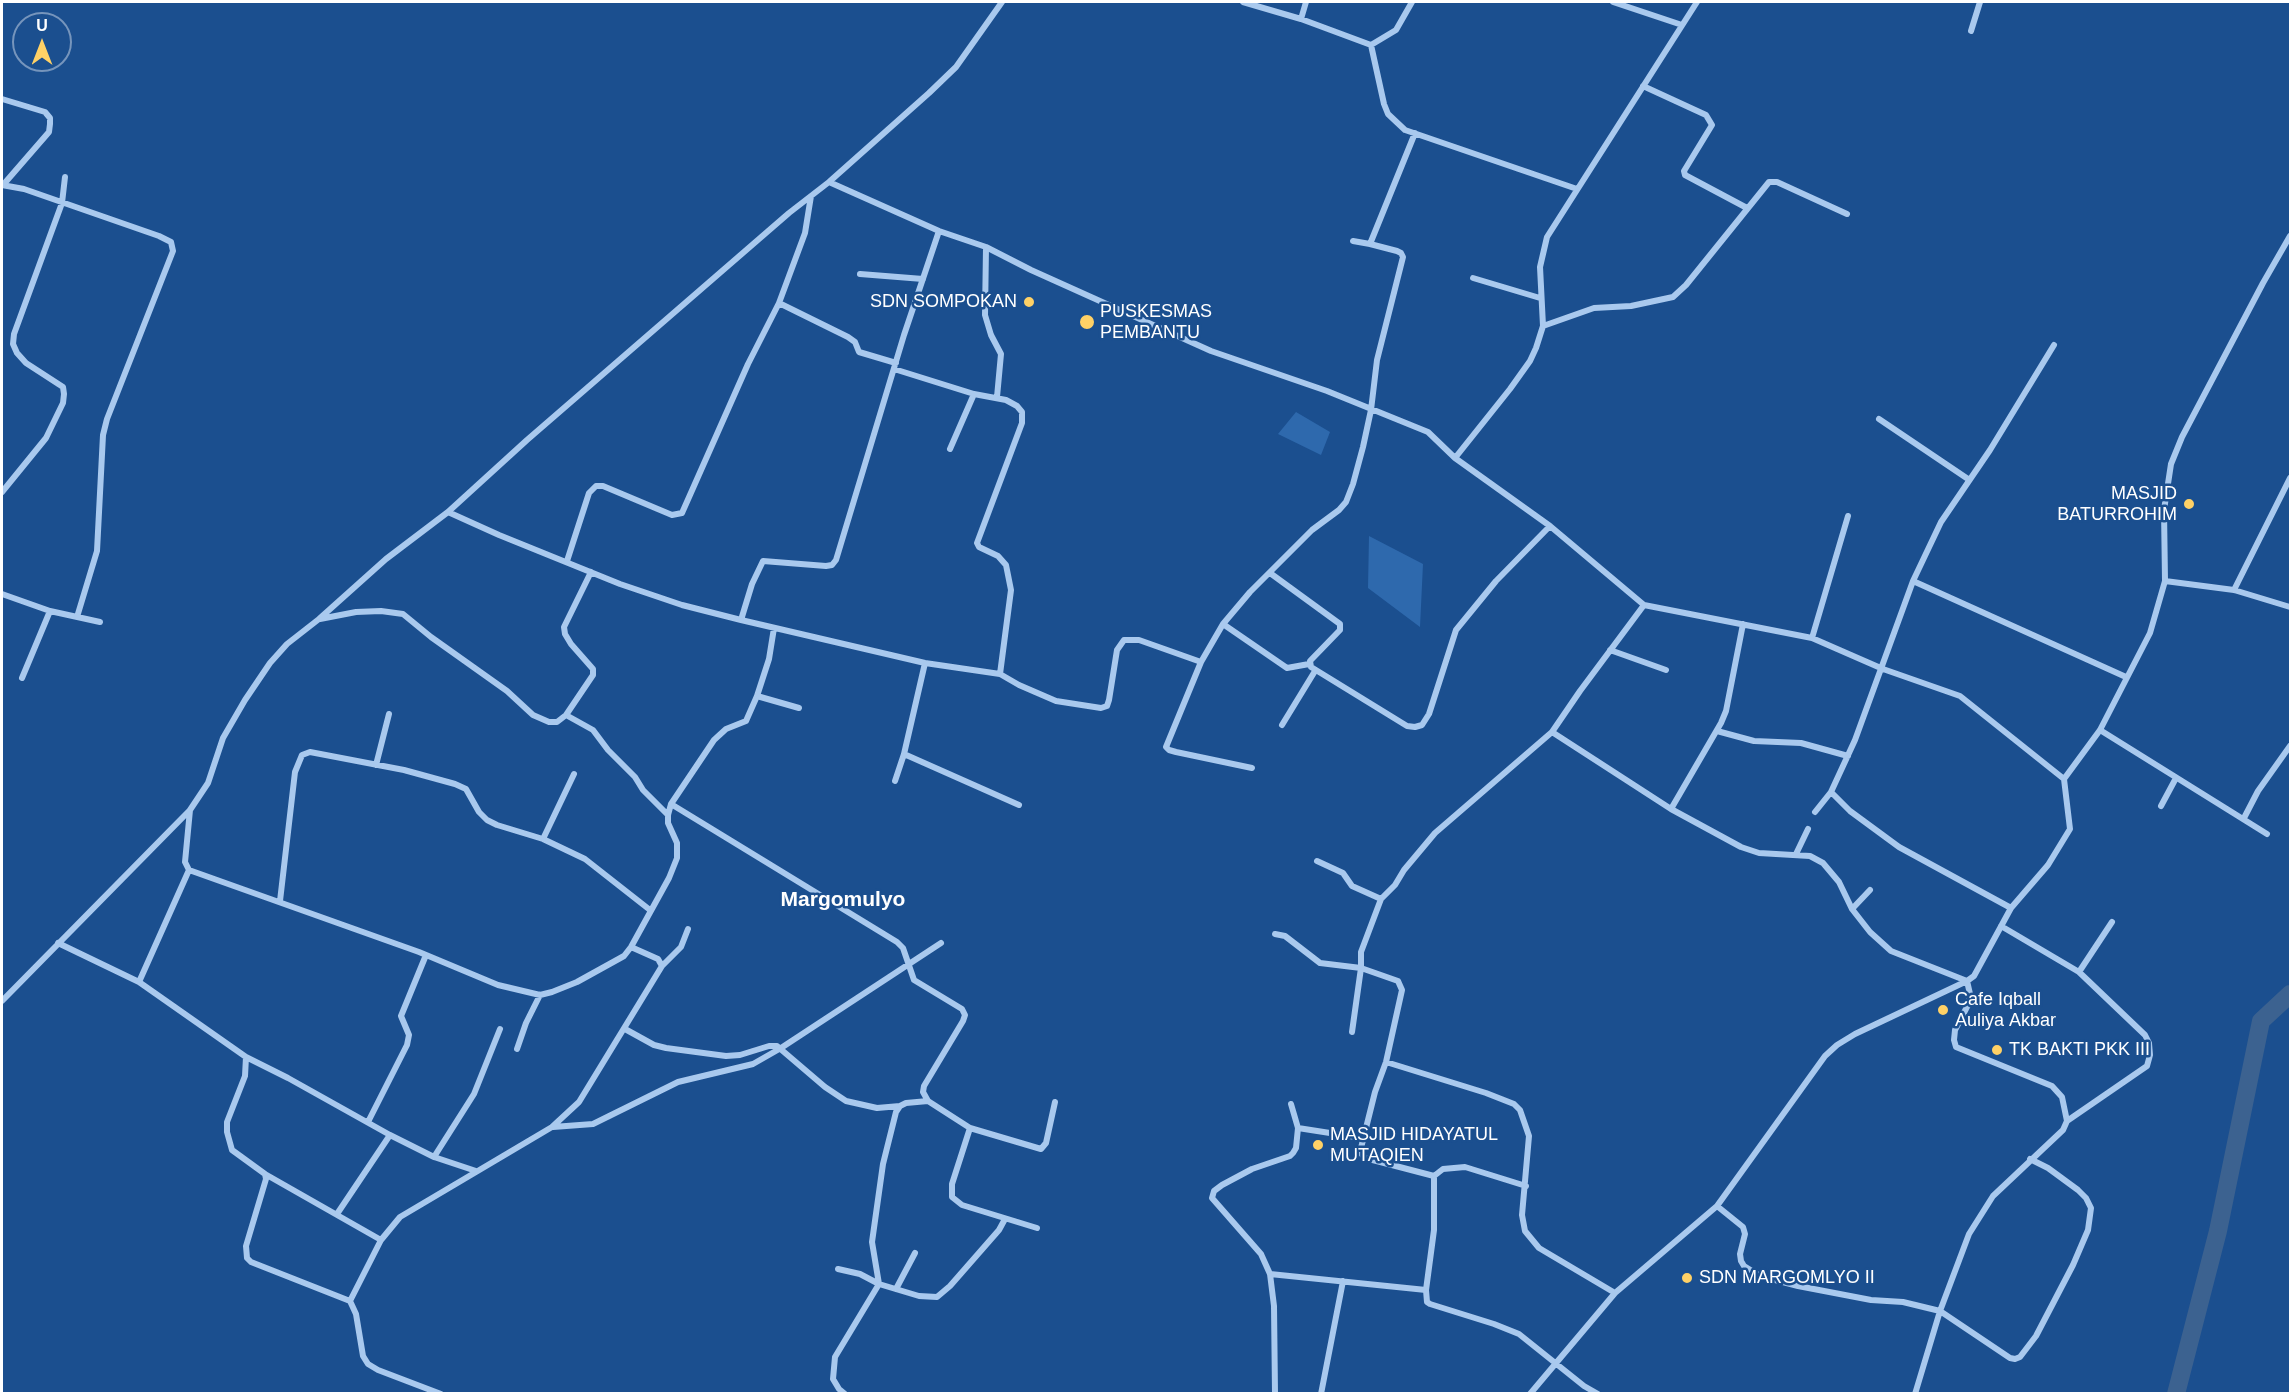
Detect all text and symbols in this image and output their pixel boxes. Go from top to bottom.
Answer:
north arrow [12,12,72,72]
text: U [36,17,48,34]
place label: SDN SOMPOKAN [870,291,1017,313]
marker: SDN SOMPOKAN [1022,295,1036,309]
place label: PUSKESMAS PEMBANTU [1100,301,1212,344]
marker: PUSKESMAS PEMBANTU [1078,313,1096,331]
place label: MASJID BATURROHIM [2057,483,2177,526]
marker: MASJID BATURROHIM [2182,497,2196,511]
district label: Margomulyo [781,887,905,913]
place label: Cafe Iqball Auliya Akbar [1955,989,2056,1032]
marker: Cafe Iqball Auliya Akbar [1936,1003,1950,1017]
place label: TK BAKTI PKK III [2009,1039,2150,1061]
marker: TK BAKTI PKK III [1990,1043,2004,1057]
place label: MASJID HIDAYATUL MUTAQIEN [1330,1124,1498,1166]
marker: MASJID HIDAYATUL MUTAQIEN [1311,1138,1325,1152]
place label: SDN MARGOMLYO II [1699,1267,1875,1289]
marker: SDN MARGOMLYO II [1680,1271,1694,1285]

